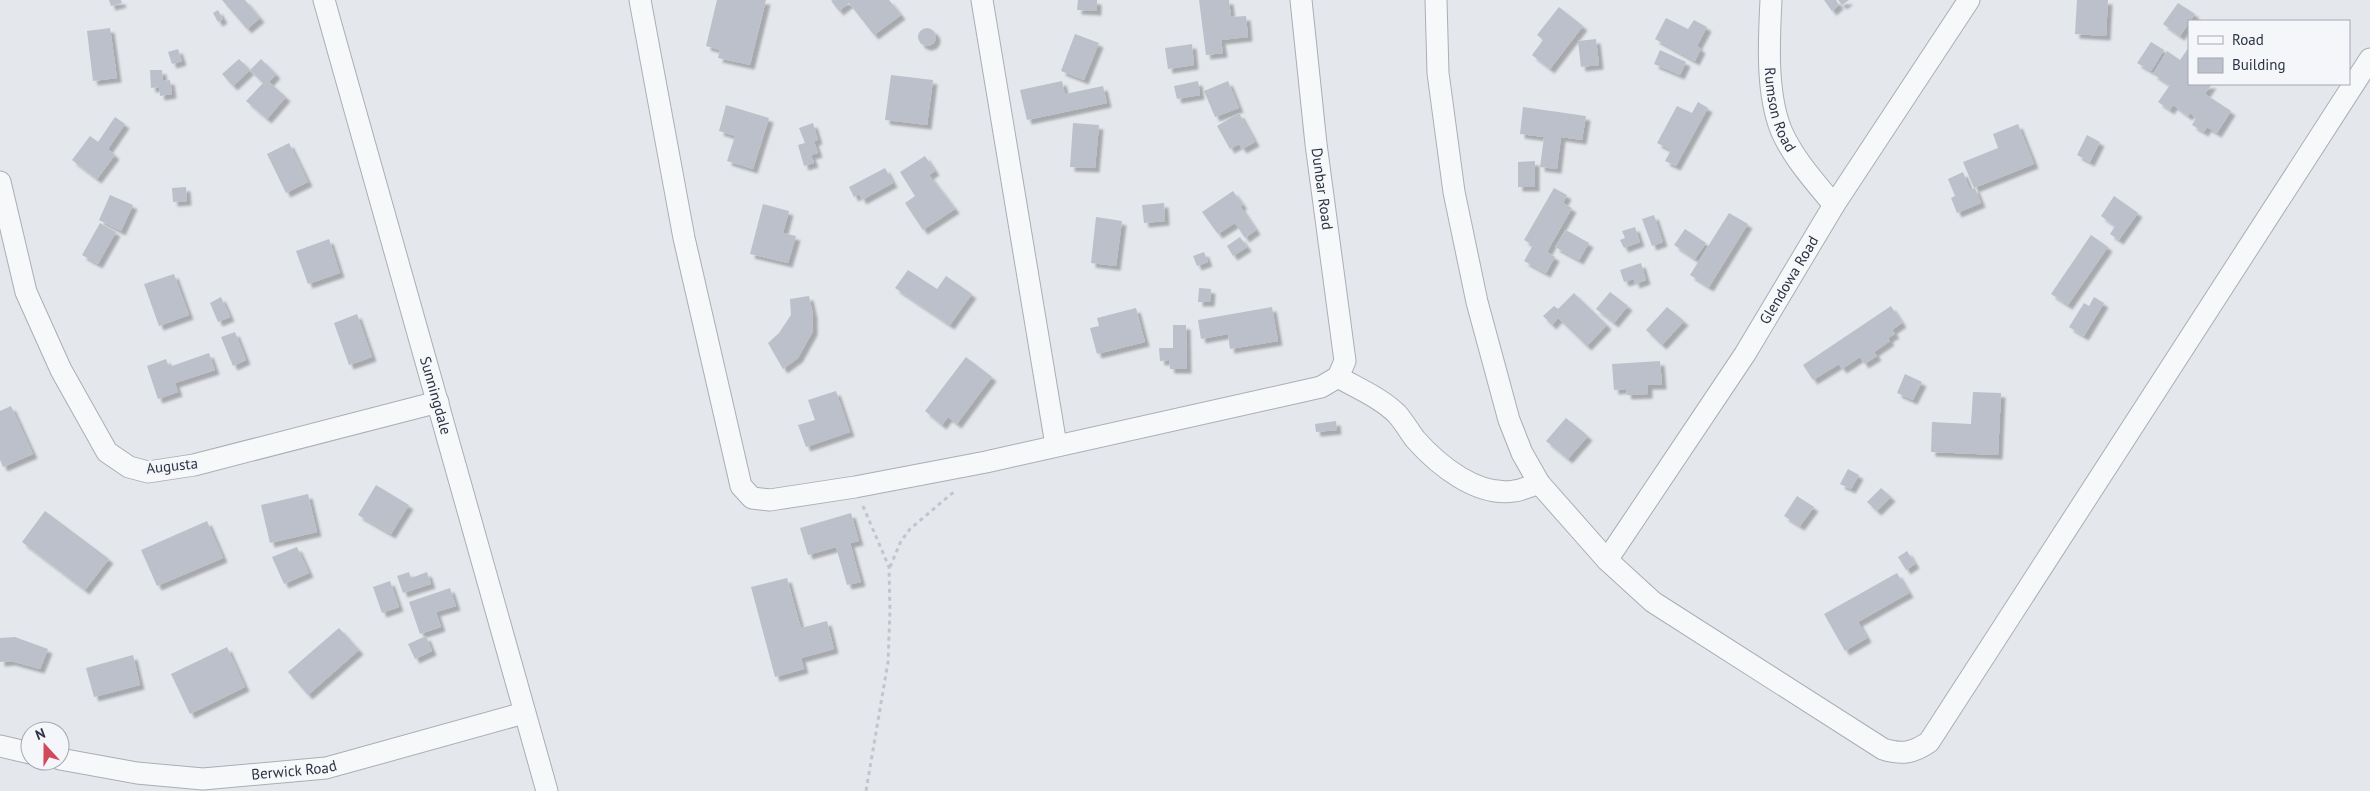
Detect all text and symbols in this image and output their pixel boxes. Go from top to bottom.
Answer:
legend [2188,20,2350,85]
text: Road [2232,30,2264,49]
text: Building [2232,55,2286,74]
street label: Rumson Road [1761,67,1800,155]
street label: Dunbar Road [1308,147,1337,231]
street label: Glendowa Road [1755,232,1822,328]
street label: Sunningdale [416,354,456,437]
street label: Augusta [145,453,199,478]
north arrow [20,721,70,771]
text: N [33,724,48,744]
street label: Berwick Road [250,755,339,784]

